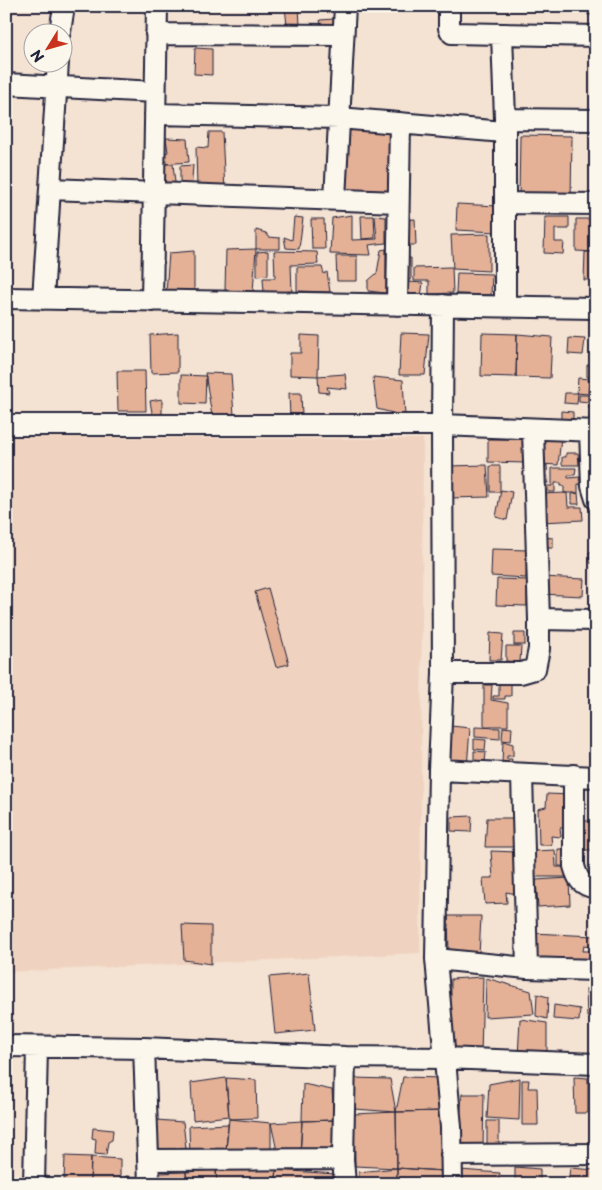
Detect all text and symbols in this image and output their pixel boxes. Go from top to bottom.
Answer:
north arrow [22,22,72,72]
text: N [25,45,49,67]

